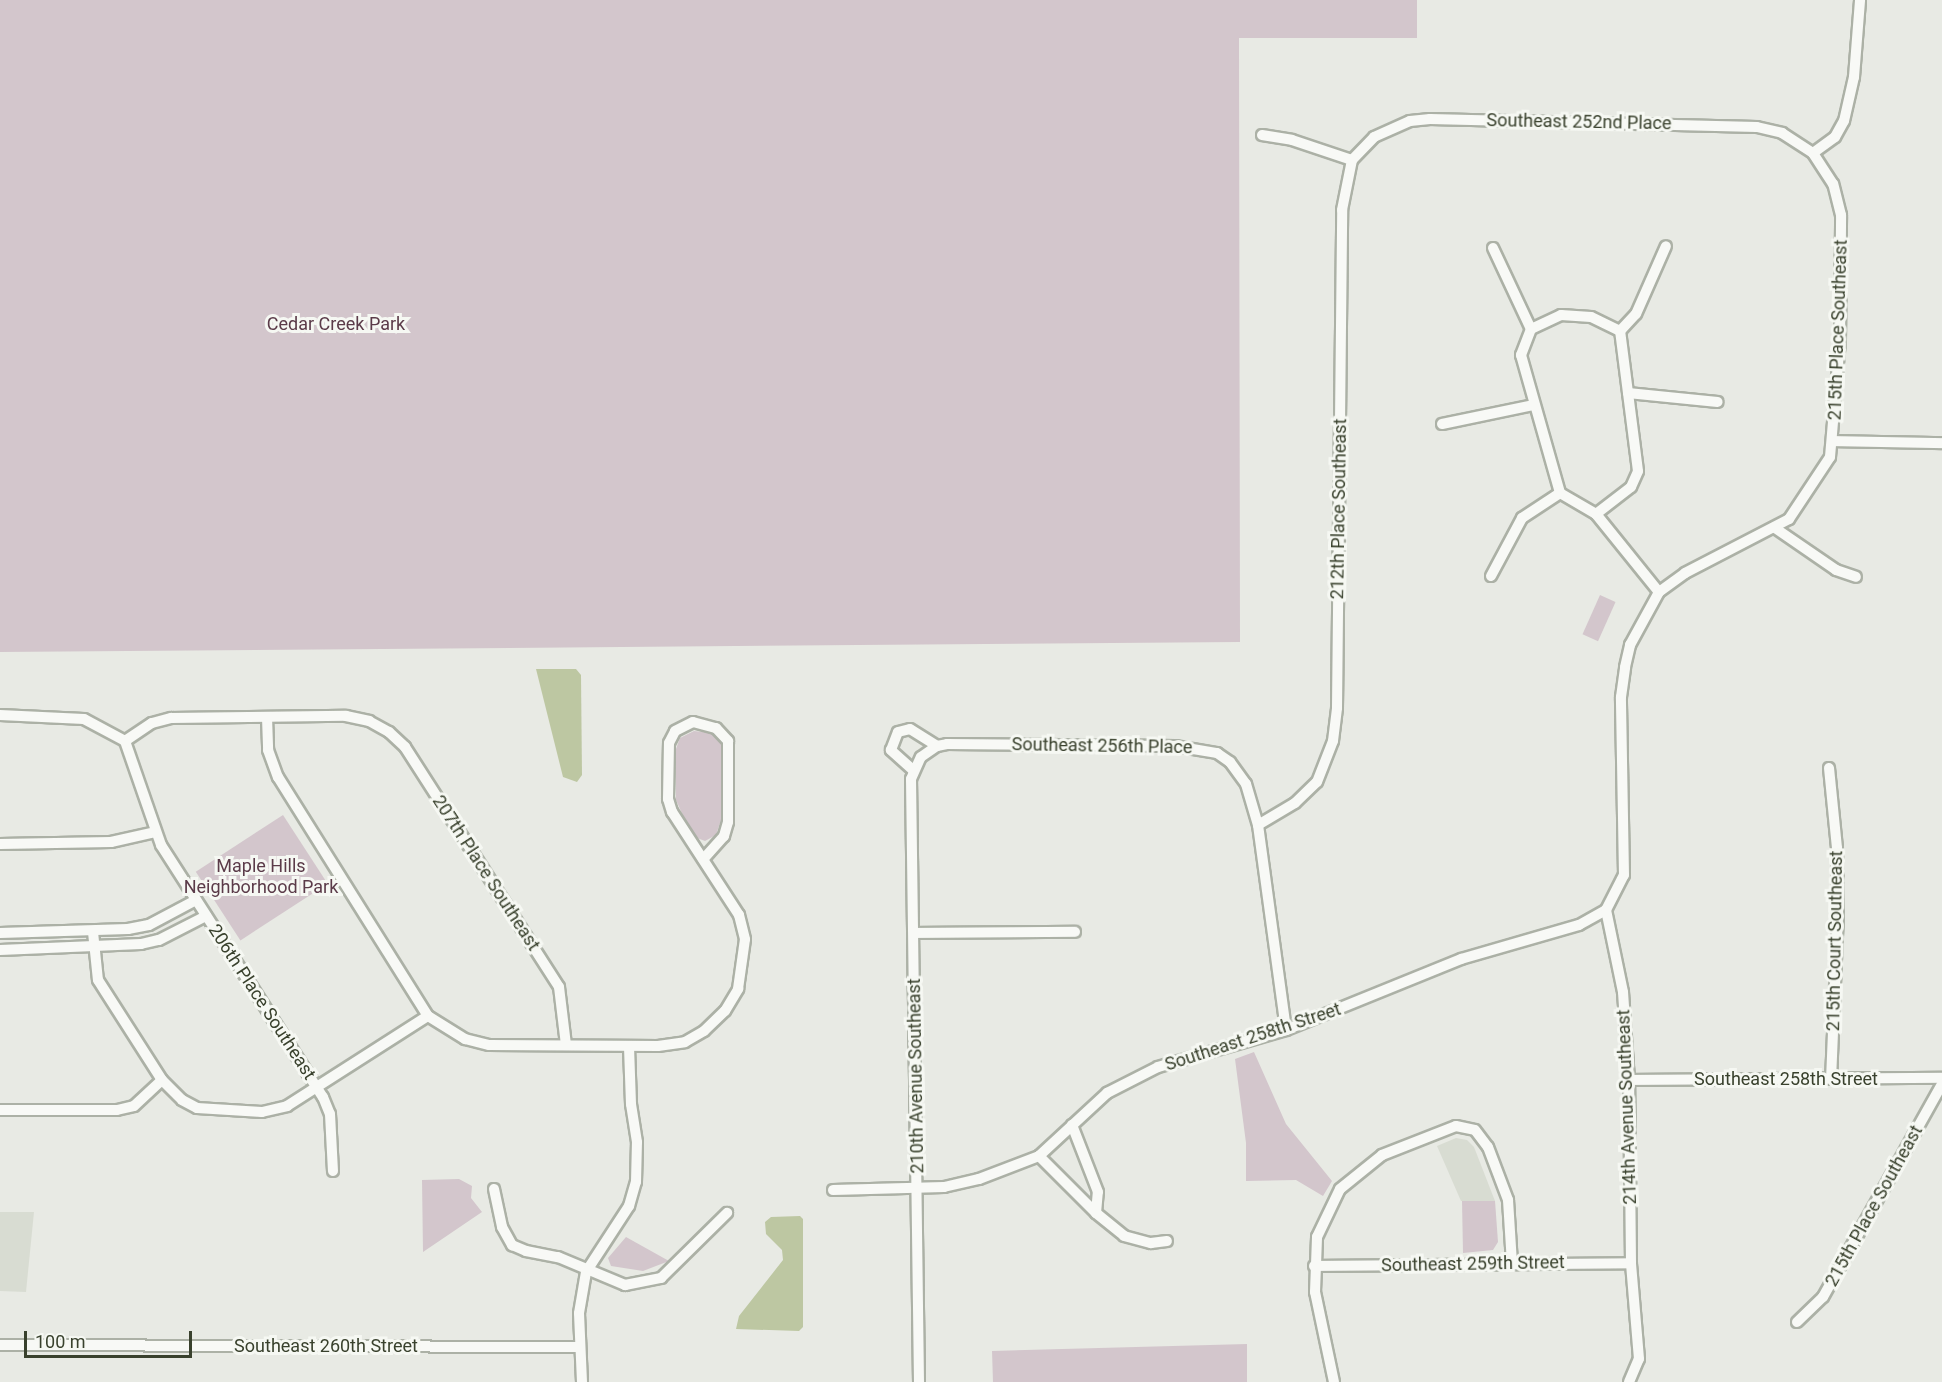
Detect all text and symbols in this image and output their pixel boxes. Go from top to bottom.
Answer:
street label: Southeast 252nd Place [1486,110,1672,134]
street label: 215th Place Southeast [1824,239,1852,421]
park label: Cedar Creek Park [267,313,405,335]
street label: 212th Place Southeast [1327,418,1351,600]
street label: Southeast 256th Place [1011,734,1193,758]
street label: 207th Place Southeast [428,791,544,955]
street label: 215th Court Southeast [1823,851,1847,1031]
park label: Maple Hills Neighborhood Park [184,856,338,898]
street label: 206th Place Southeast [204,920,320,1084]
street label: 210th Avenue Southeast [903,978,929,1174]
street label: Southeast 258th Street [1162,998,1344,1076]
street label: 214th Avenue Southeast [1613,1009,1641,1205]
street label: Southeast 258th Street [1694,1068,1878,1090]
street label: 215th Place Southeast [1821,1122,1927,1290]
street label: Southeast 259th Street [1381,1252,1565,1276]
scale bar [27,1319,195,1357]
text: 100 m [35,1331,86,1352]
street label: Southeast 260th Street [234,1335,418,1357]

